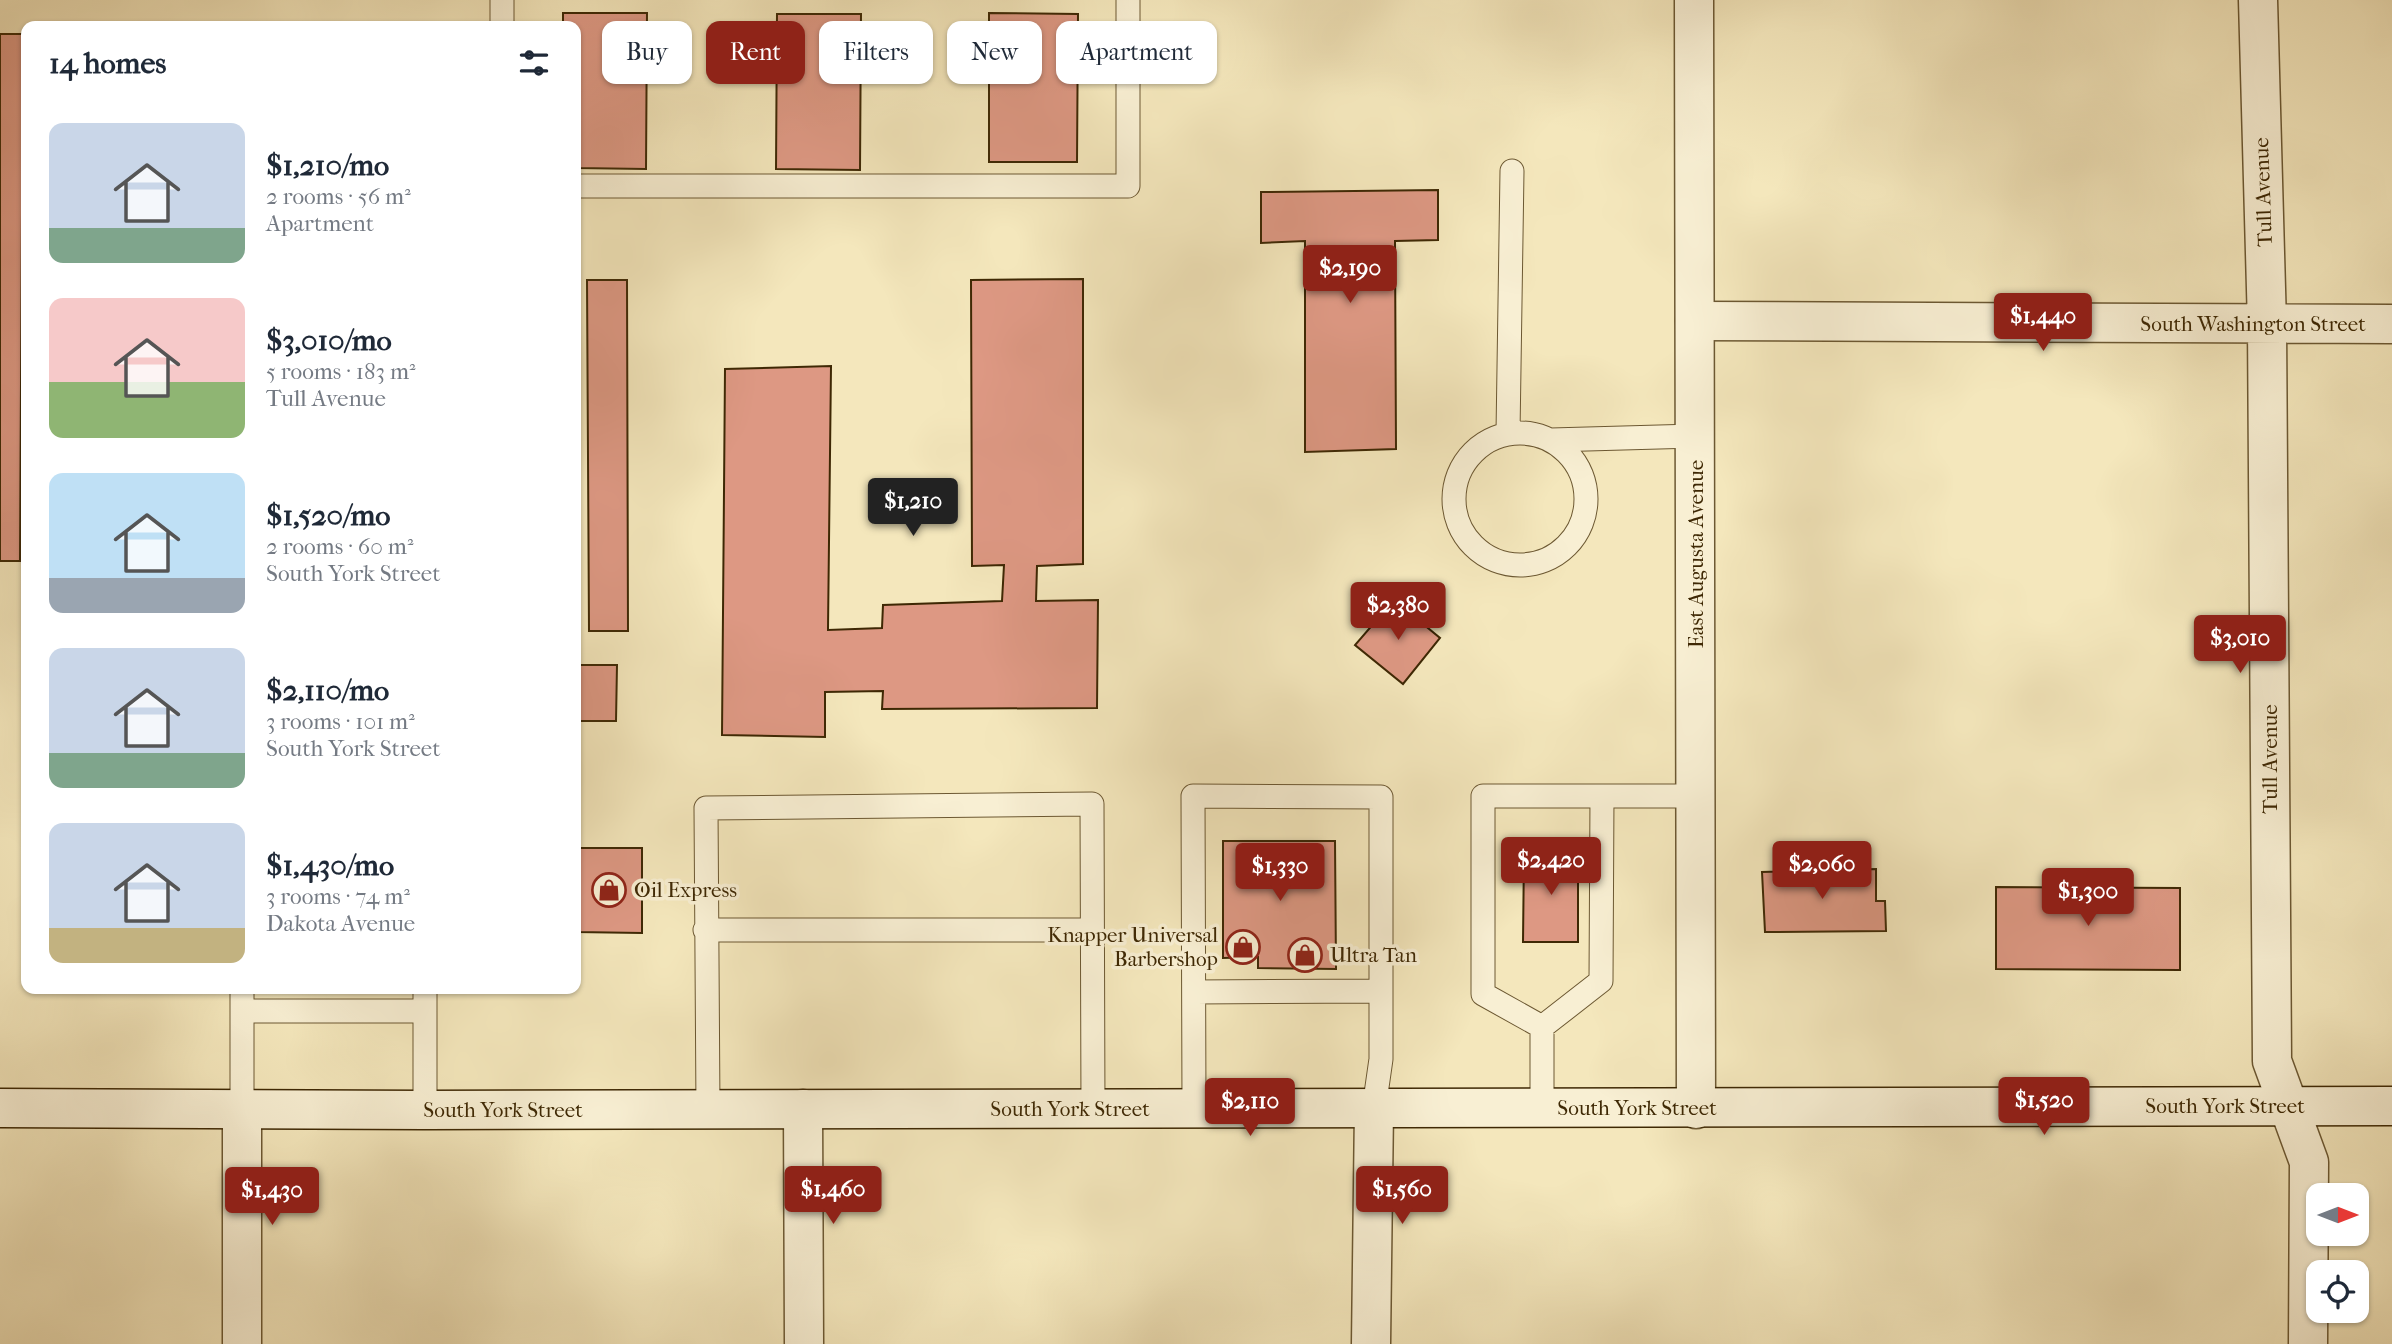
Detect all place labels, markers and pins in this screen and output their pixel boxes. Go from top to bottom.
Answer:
pin: $2,190 [1293,246,1407,305]
pin: $1,440 [1986,294,2100,353]
pin: $1,210 [856,478,970,538]
pin: $2,380 [1341,582,1455,642]
pin: $3,010 [2183,616,2297,675]
pin: $2,420 [1494,838,1608,897]
pin: $2,060 [1765,842,1879,901]
pin: $1,330 [1223,844,1337,903]
pin: $1,300 [2031,869,2145,928]
shop icon: Oil Express [590,871,628,909]
place label: Oil Express [634,878,737,902]
place label: Knapper Universal Barbershop [1047,923,1218,971]
shop icon: Knapper Universal Barbershop [1224,928,1262,966]
shop icon: Ultra Tan [1286,936,1324,974]
place label: Ultra Tan [1330,943,1417,967]
pin: $2,110 [1193,1078,1307,1138]
pin: $1,520 [1987,1078,2101,1137]
pin: $1,460 [776,1166,890,1226]
pin: $1,560 [1345,1166,1459,1226]
pin: $1,430 [215,1168,329,1227]

